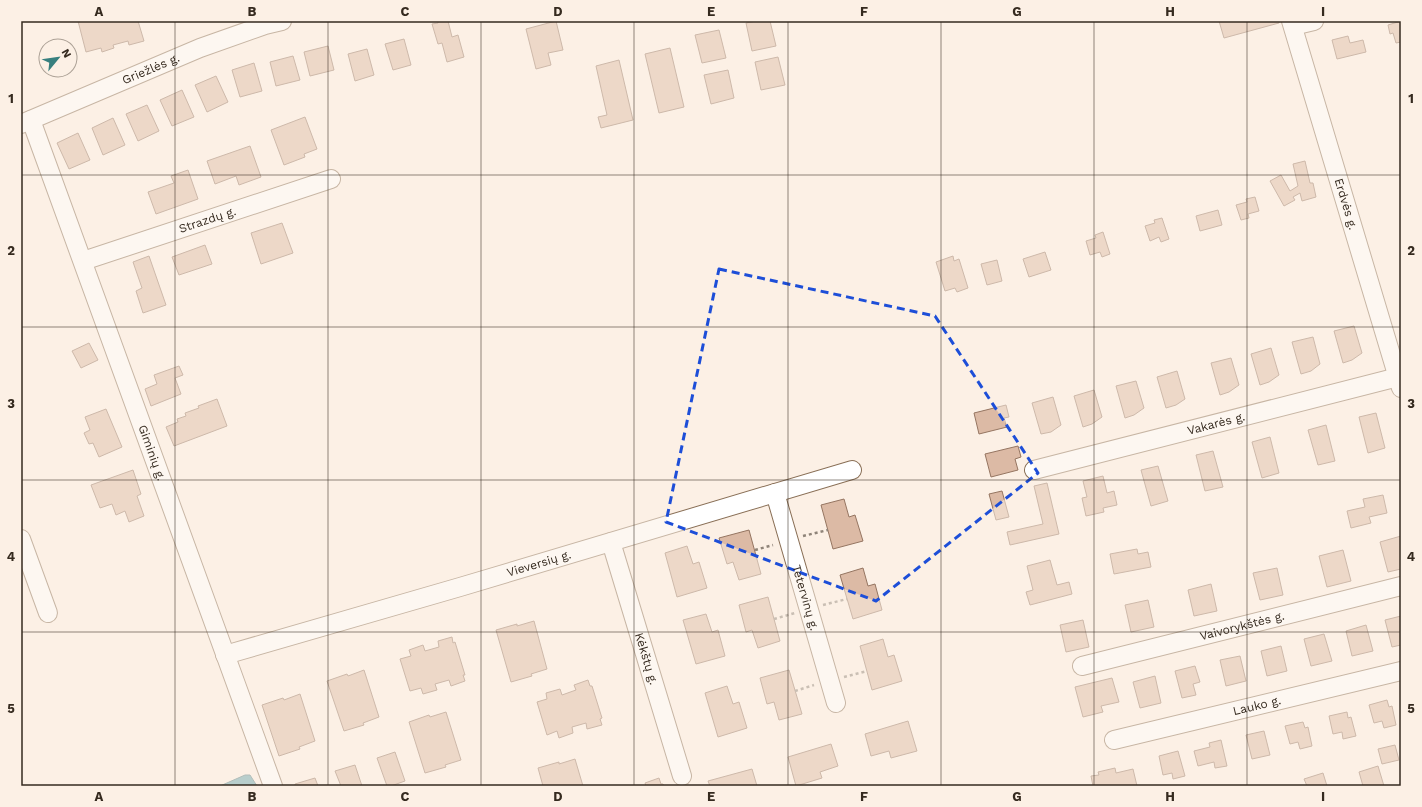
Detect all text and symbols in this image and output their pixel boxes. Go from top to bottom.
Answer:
text: A [95,4,104,19]
text: B [248,4,257,19]
text: C [401,4,410,19]
text: D [553,4,563,19]
text: E [707,4,715,19]
text: F [860,4,868,19]
text: G [1012,4,1022,19]
text: H [1165,4,1175,19]
text: I [1321,4,1325,19]
north arrow [38,38,78,78]
text: N [59,47,74,60]
street label: Griežlės g. [120,51,182,87]
text: 1 [8,91,14,106]
text: 1 [1408,91,1414,106]
street label: Erdvės g. [1332,177,1360,231]
street label: Strazdų g. [177,204,238,236]
text: 2 [7,243,15,258]
text: 2 [1407,243,1415,258]
text: 3 [7,396,15,411]
text: 3 [1407,396,1415,411]
street label: Vakarės g. [1186,409,1246,438]
street label: Giminių g. [135,423,168,482]
street label: Vieversių g. [505,547,573,580]
text: 4 [7,549,16,564]
text: 4 [1407,549,1416,564]
street label: Tetervinų g. [789,563,822,632]
street label: Vaivorykštės g. [1198,609,1286,643]
street label: Kėkštų g. [632,631,661,686]
street label: Lauko g. [1232,693,1282,718]
text: 5 [7,701,15,716]
text: 5 [1407,701,1415,716]
text: A [95,789,104,804]
text: B [248,789,257,804]
text: C [401,789,410,804]
text: D [553,789,563,804]
text: E [707,789,715,804]
text: F [860,789,868,804]
text: G [1012,789,1022,804]
text: H [1165,789,1175,804]
text: I [1321,789,1325,804]

